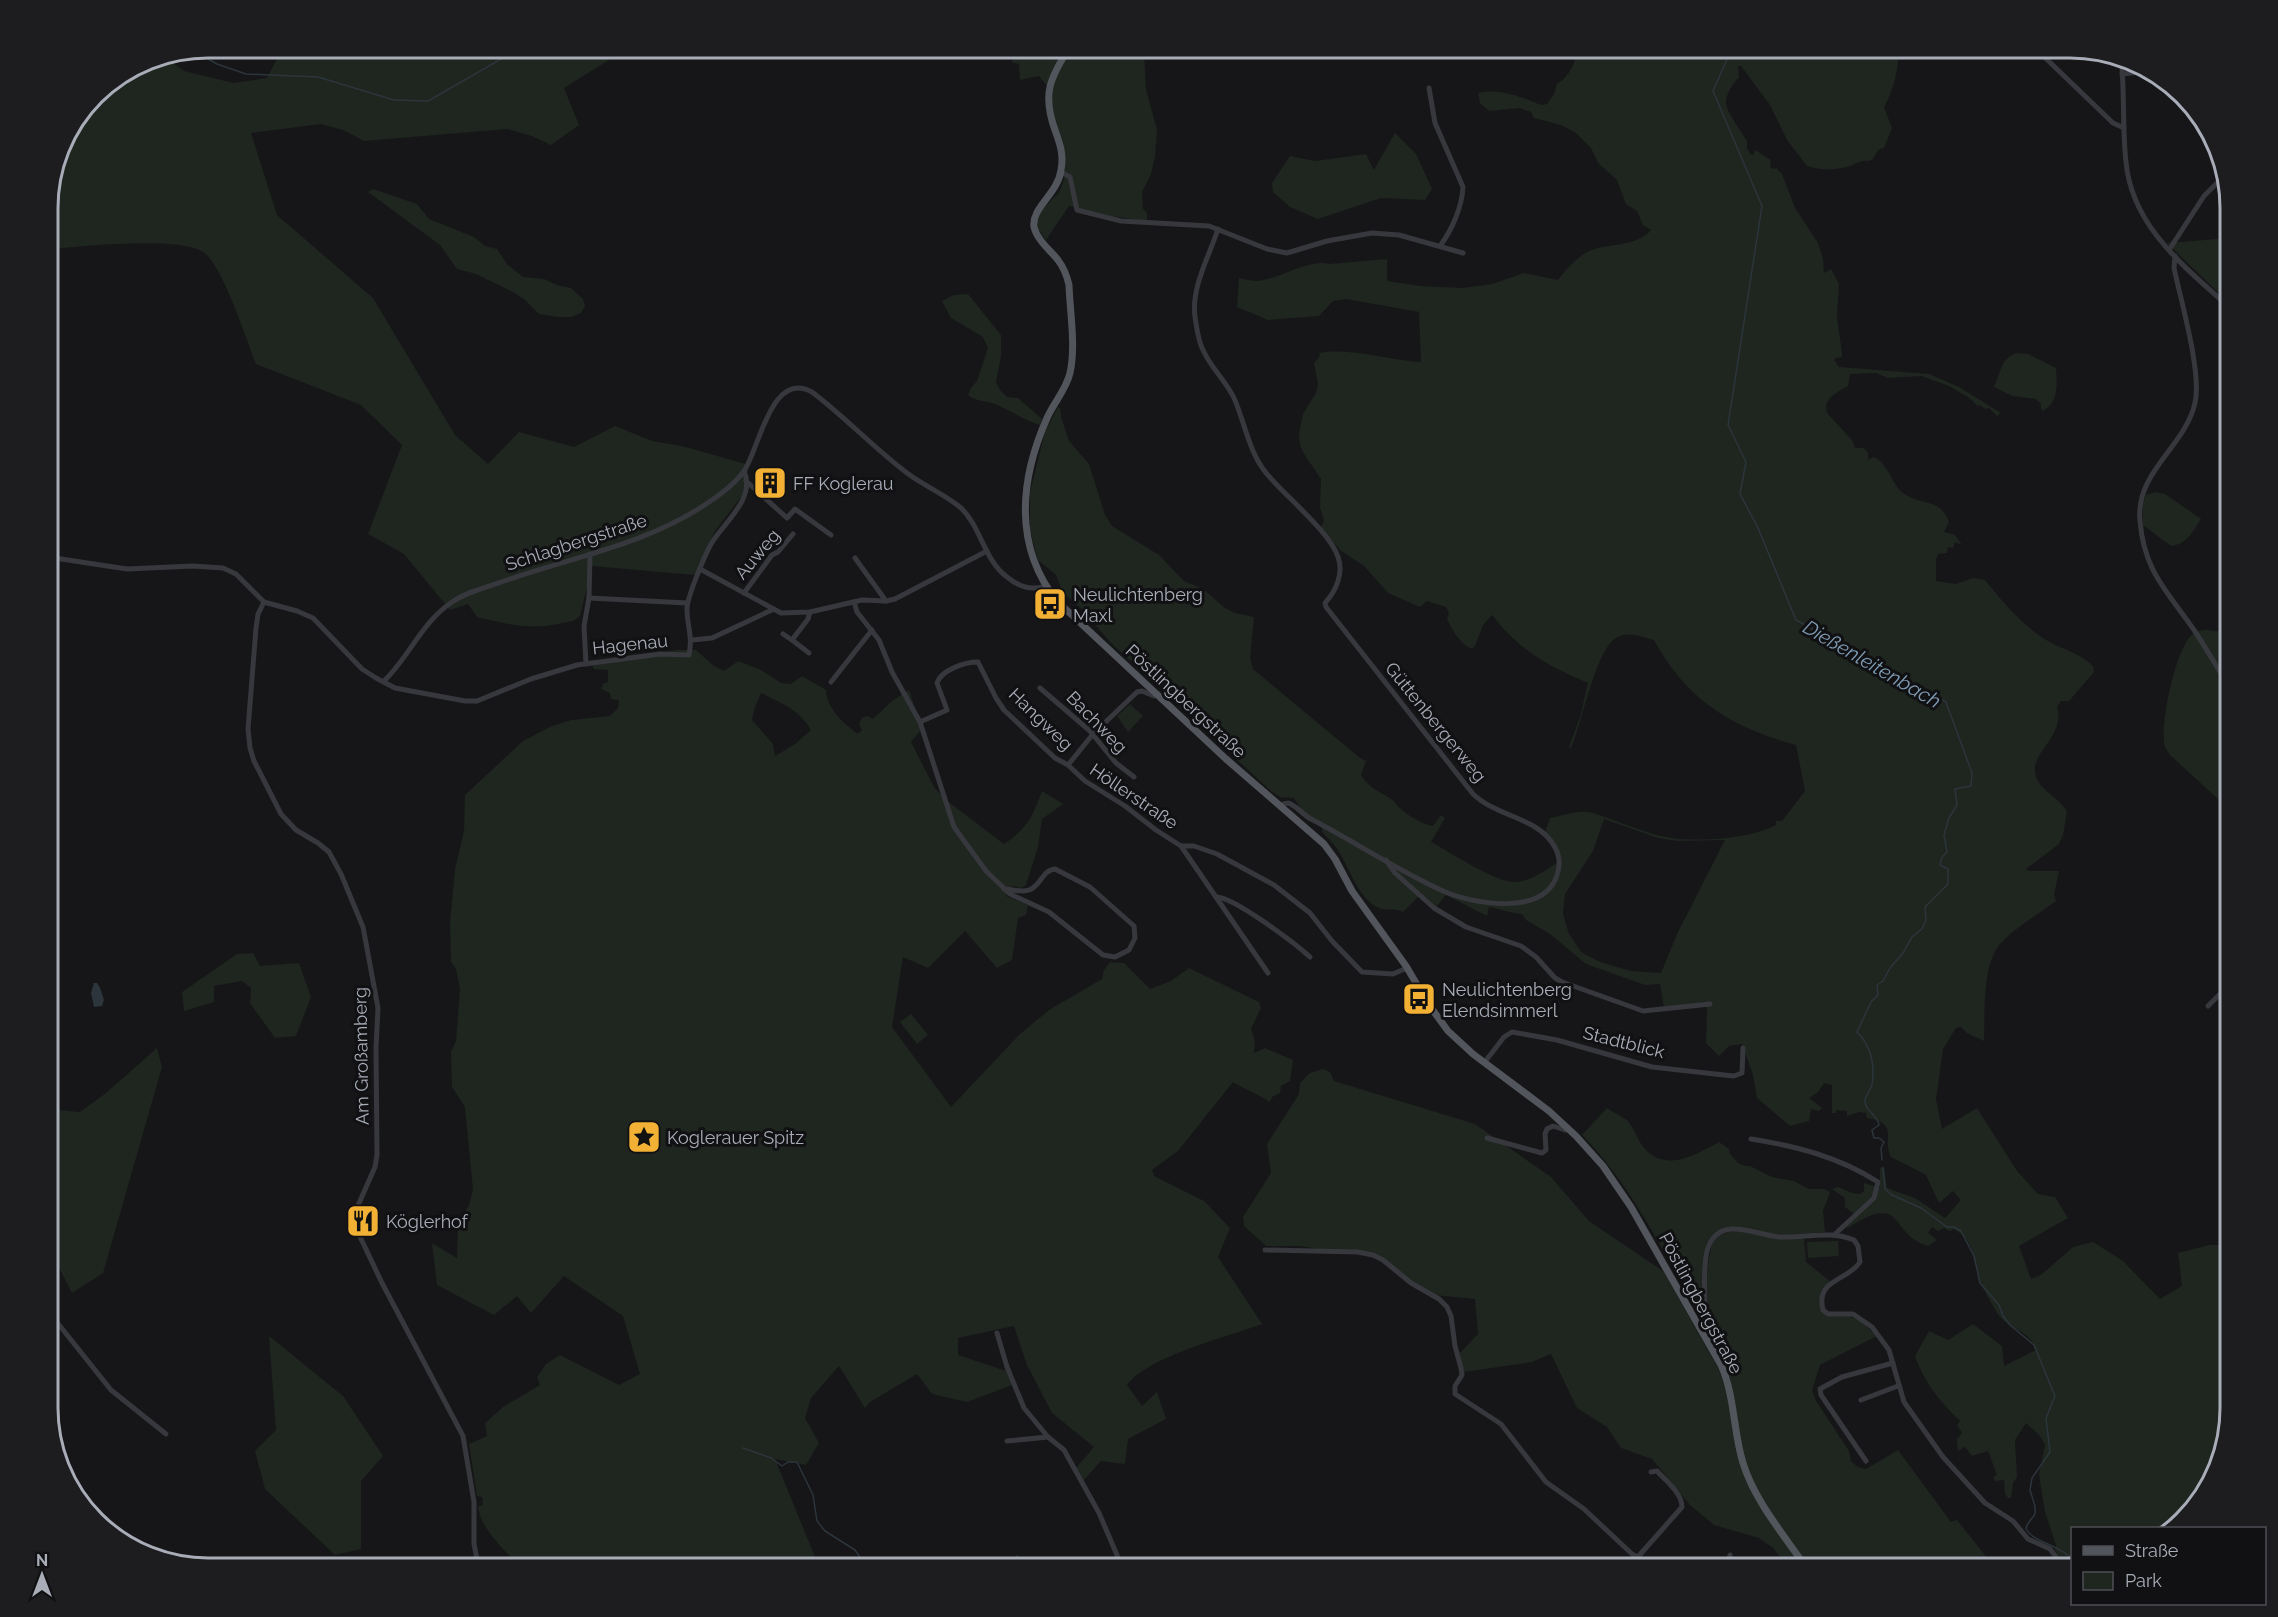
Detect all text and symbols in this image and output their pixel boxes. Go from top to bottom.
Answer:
building icon: FF Koglerau [752,465,788,501]
place label: FF Koglerau [793,473,893,494]
street label: Schlagbergstraße [503,509,650,575]
street label: Auweg [730,525,784,583]
place label: Neulichtenberg Maxl [1073,584,1203,626]
bus stop icon: Neulichtenberg Maxl [1032,586,1068,622]
water label: Dießenleitenbach [1799,615,1945,713]
street label: Hagenau [591,630,669,658]
street label: Pöstlingbergstraße [1121,640,1251,763]
street label: Güttenbergerweg [1381,658,1491,786]
street label: Hangweg [1005,683,1077,755]
street label: Bachweg [1062,687,1132,757]
street label: Höllerstraße [1086,759,1182,833]
place label: Neulichtenberg Elendsimmerl [1442,979,1572,1021]
bus stop icon: Neulichtenberg Elendsimmerl [1401,981,1437,1017]
street label: Am Großamberg [349,987,373,1125]
street label: Stadtblick [1581,1022,1667,1062]
place icon: Koglerauer Spitz [626,1119,662,1155]
place label: Koglerauer Spitz [667,1127,804,1148]
restaurant icon: Köglerhof [345,1203,381,1239]
place label: Köglerhof [386,1211,469,1232]
street label: Pöstlingbergstraße [1655,1229,1747,1378]
legend [2071,1527,2266,1605]
text: Straße [2125,1540,2179,1561]
north arrow [12,1545,72,1605]
text: N [36,1551,48,1570]
text: Park [2125,1570,2162,1591]

